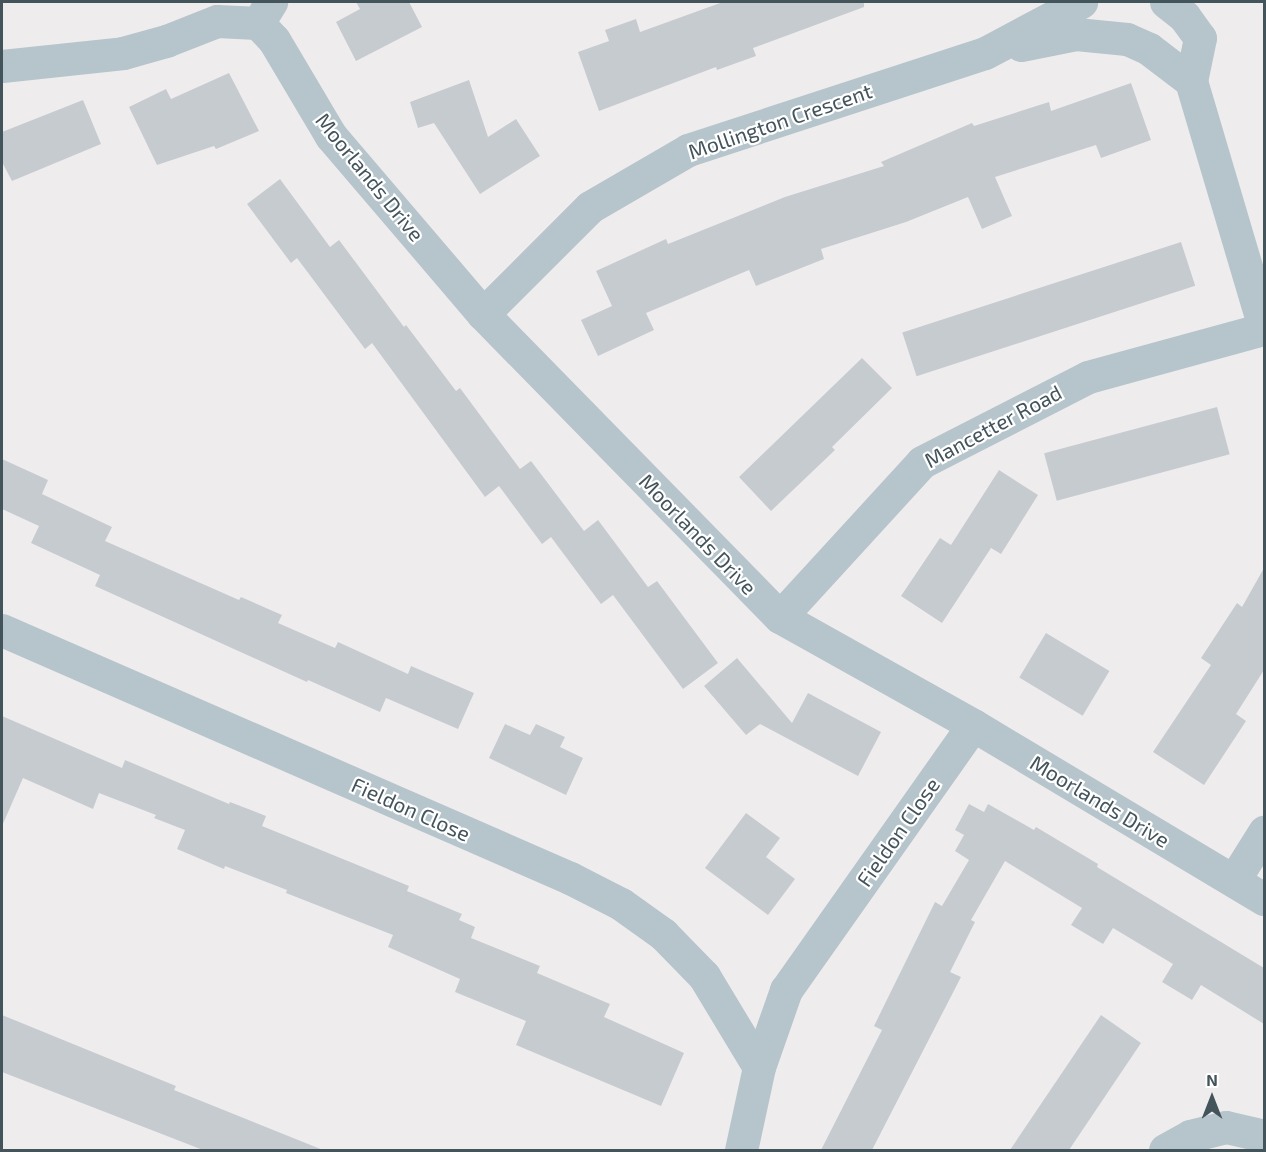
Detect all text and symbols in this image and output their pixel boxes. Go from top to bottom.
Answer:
street label: Mollington Crescent [685,78,875,164]
street label: Moorlands Drive [311,108,429,246]
street label: Mancetter Road [920,379,1066,473]
street label: Moorlands Drive [634,468,762,600]
street label: Moorlands Drive [1026,750,1174,852]
street label: Fieldon Close [348,772,474,846]
street label: Fieldon Close [851,773,945,891]
north arrow [1182,1068,1242,1128]
text: N [1206,1070,1218,1089]

